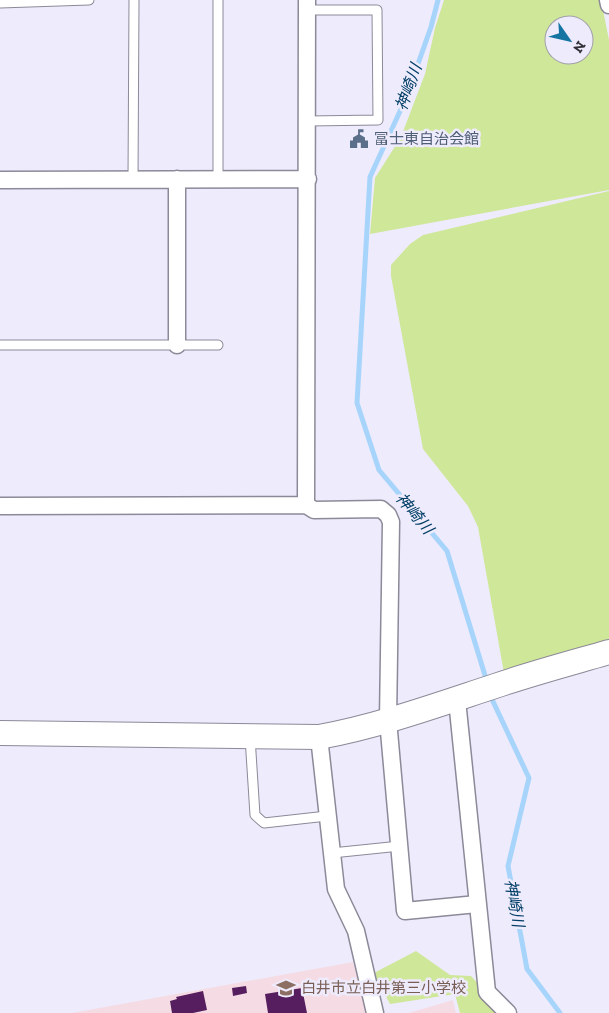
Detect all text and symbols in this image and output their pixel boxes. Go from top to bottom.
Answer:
north arrow [544,15,594,65]
text: N [569,38,589,56]
water label: 神崎川 [391,59,426,113]
public building icon: 冨士東自治会館 [348,128,370,150]
place label: 冨士東自治会館 [374,130,479,148]
water label: 神崎川 [392,489,439,539]
water label: 神崎川 [501,878,528,930]
school or university icon: 白井市立白井第三小学校 [275,977,297,999]
place label: 白井市立白井第三小学校 [301,979,466,997]

